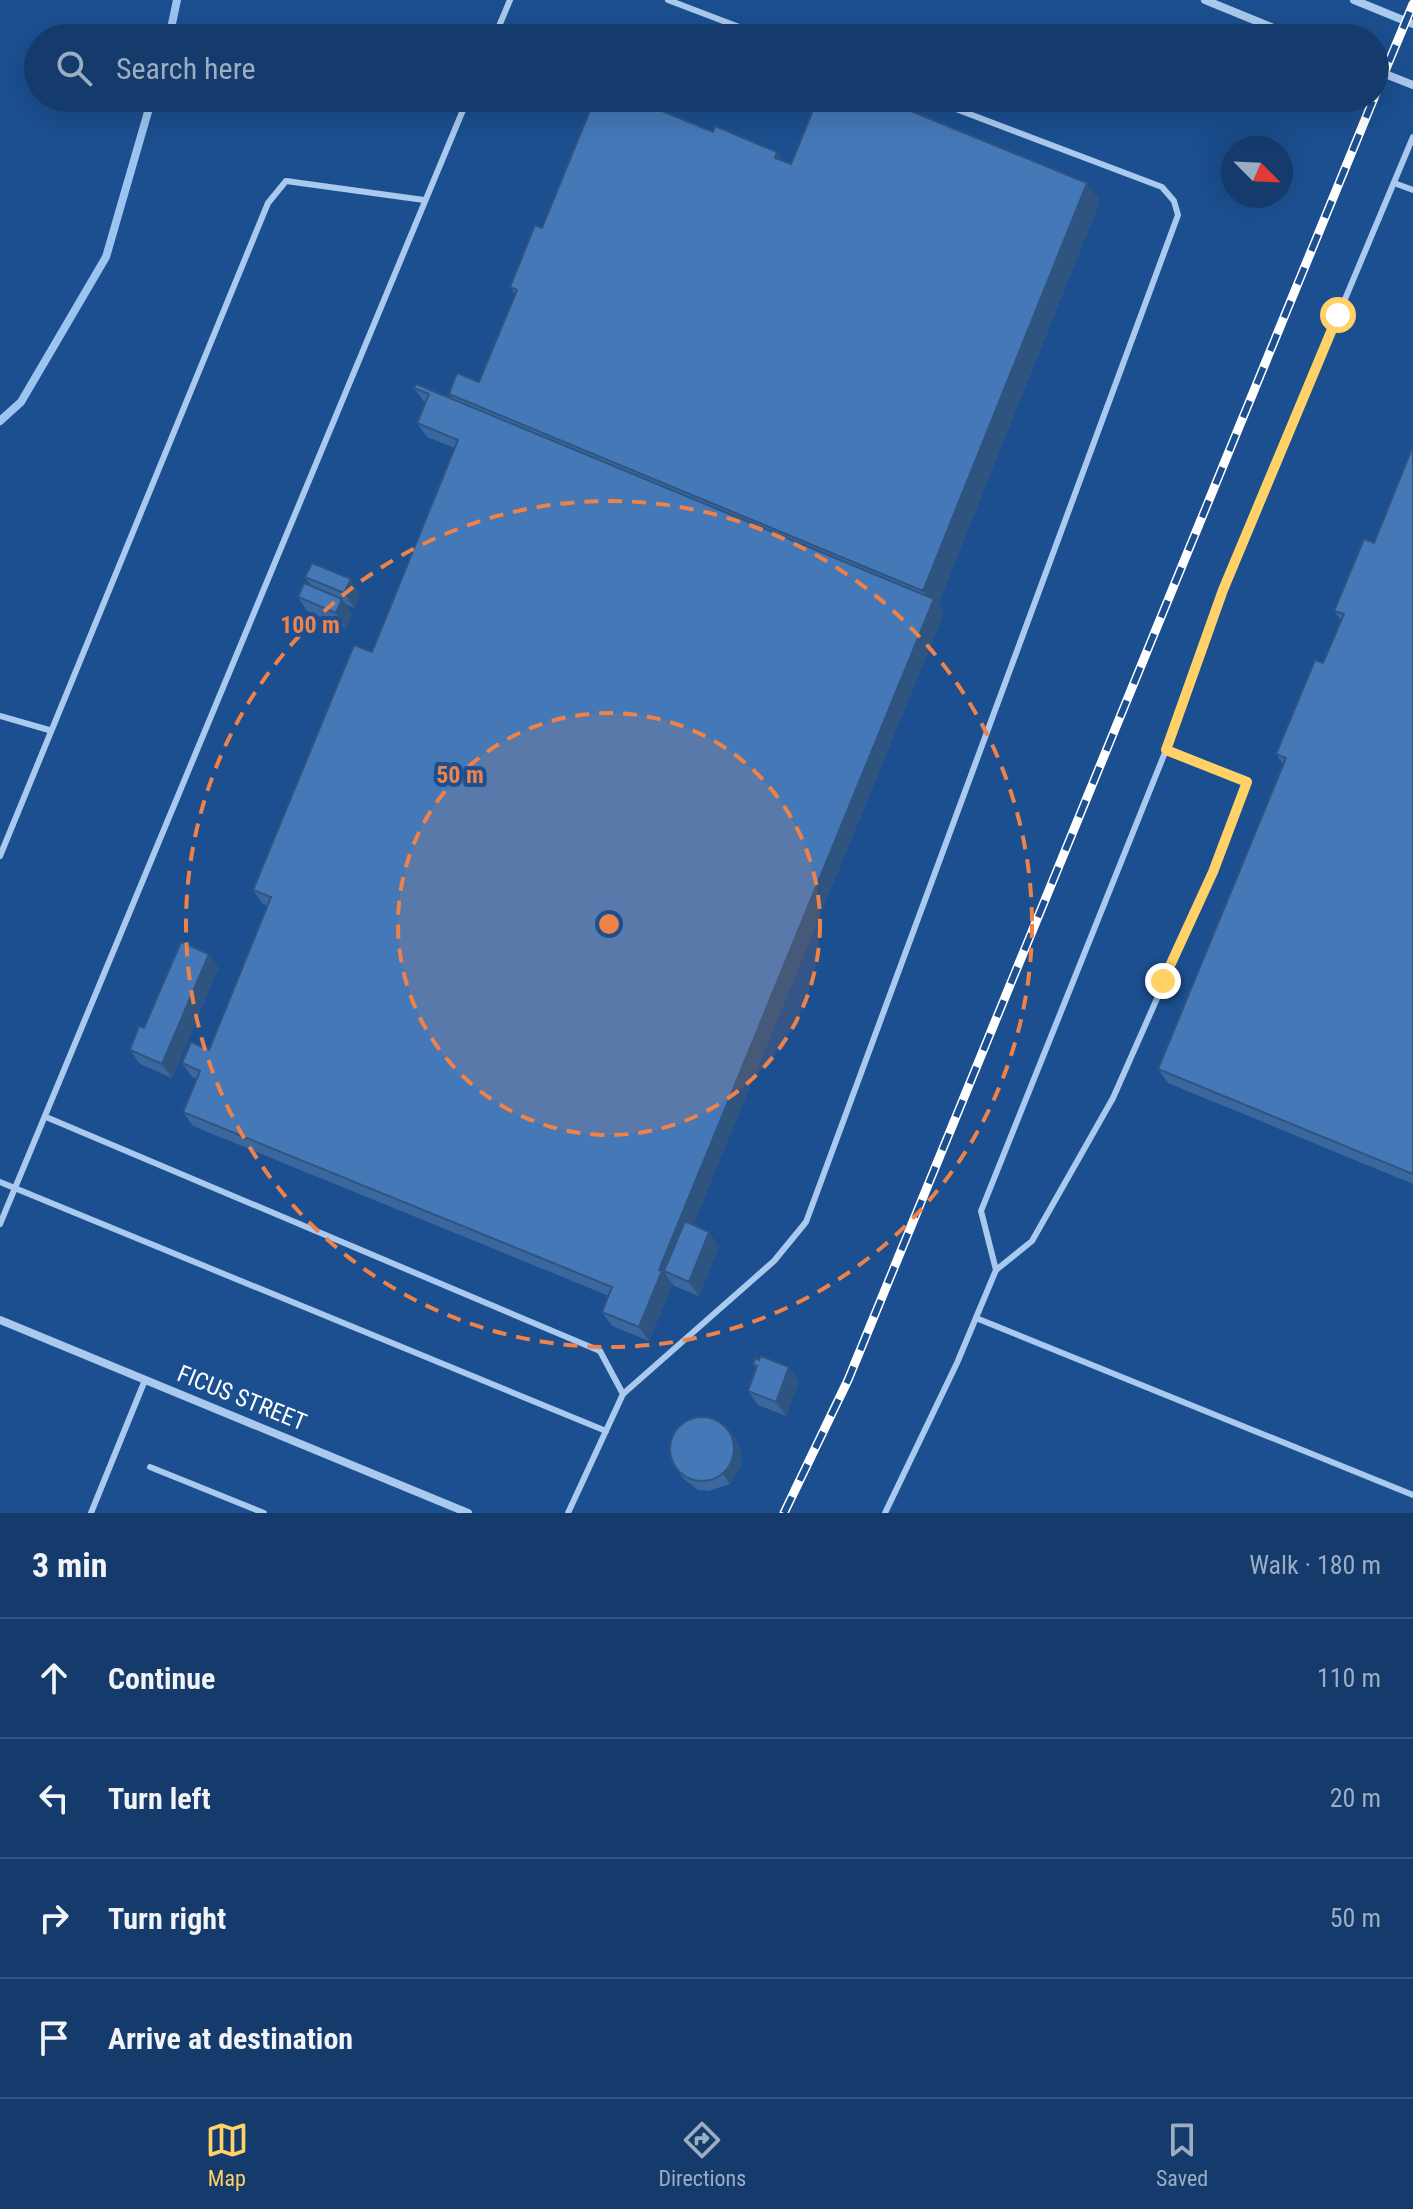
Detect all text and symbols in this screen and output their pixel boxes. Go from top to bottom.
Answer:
search box [24,24,1389,112]
icon: search [52,46,96,90]
text: Search here [116,51,256,86]
north arrow [1221,136,1293,208]
route start [1320,297,1356,333]
text: 100 m [280,611,340,639]
text: 50 m [436,761,484,789]
centre of rings [595,910,623,938]
route end [1145,963,1181,999]
street label: FICUS STREET [173,1359,311,1437]
text: 3 min [32,1545,108,1585]
text: Walk · 180 m [1249,1550,1381,1580]
icon: ahead [32,1656,76,1700]
text: Continue [108,1661,215,1696]
text: 110 m [1317,1663,1381,1693]
icon: left [32,1776,76,1820]
text: Turn left [108,1781,211,1816]
text: 20 m [1330,1783,1381,1813]
icon: right [32,1896,76,1940]
text: Turn right [108,1901,226,1936]
text: 50 m [1330,1903,1381,1933]
icon: arrive [32,2016,76,2060]
text: Arrive at destination [108,2021,353,2056]
tab: Map [205,2118,249,2191]
tab: Directions [658,2118,746,2191]
tab: Saved [1156,2118,1208,2191]

